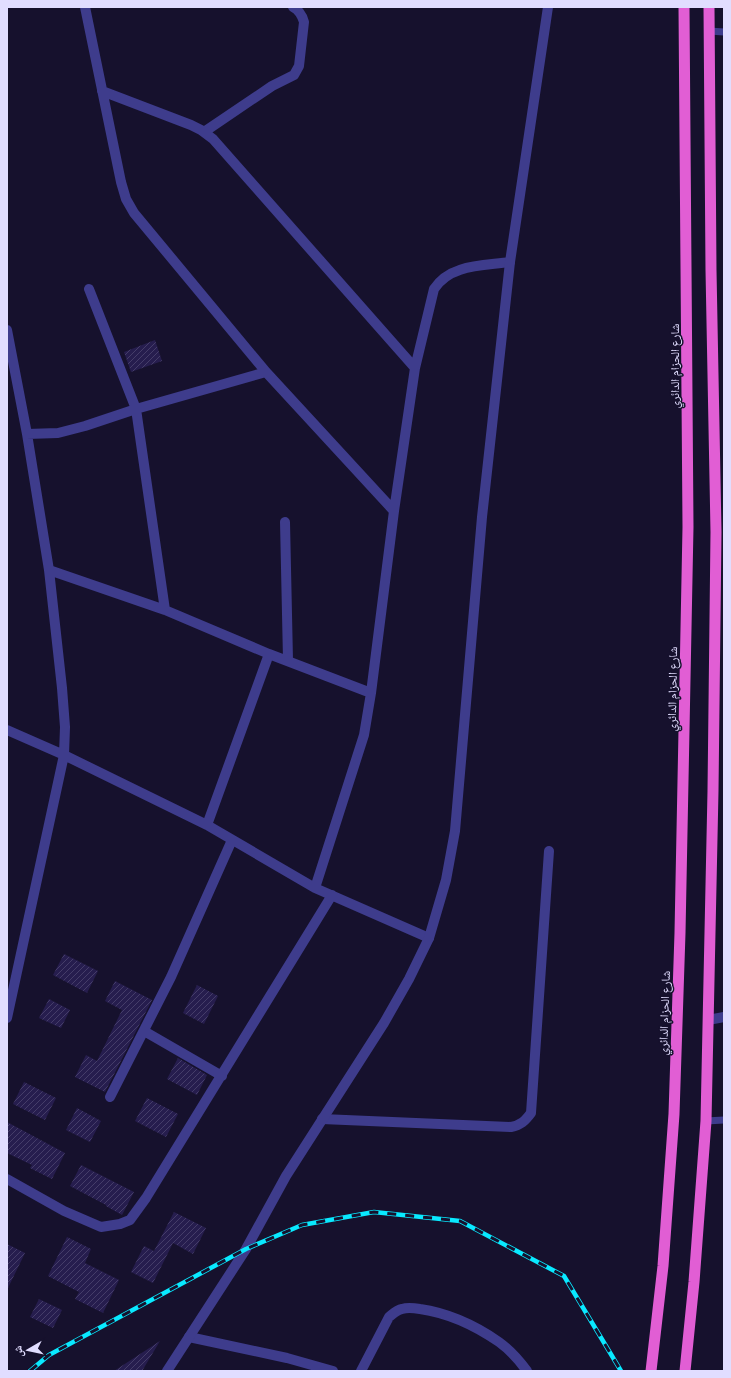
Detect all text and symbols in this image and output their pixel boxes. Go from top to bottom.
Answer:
street label: شارع الحزام الدائري [668,324,685,408]
street label: شارع الحزام الدائري [665,646,683,732]
street label: شارع الحزام الدائري [656,970,676,1056]
north arrow [8,1330,48,1370]
text: ش [11,1344,27,1358]

